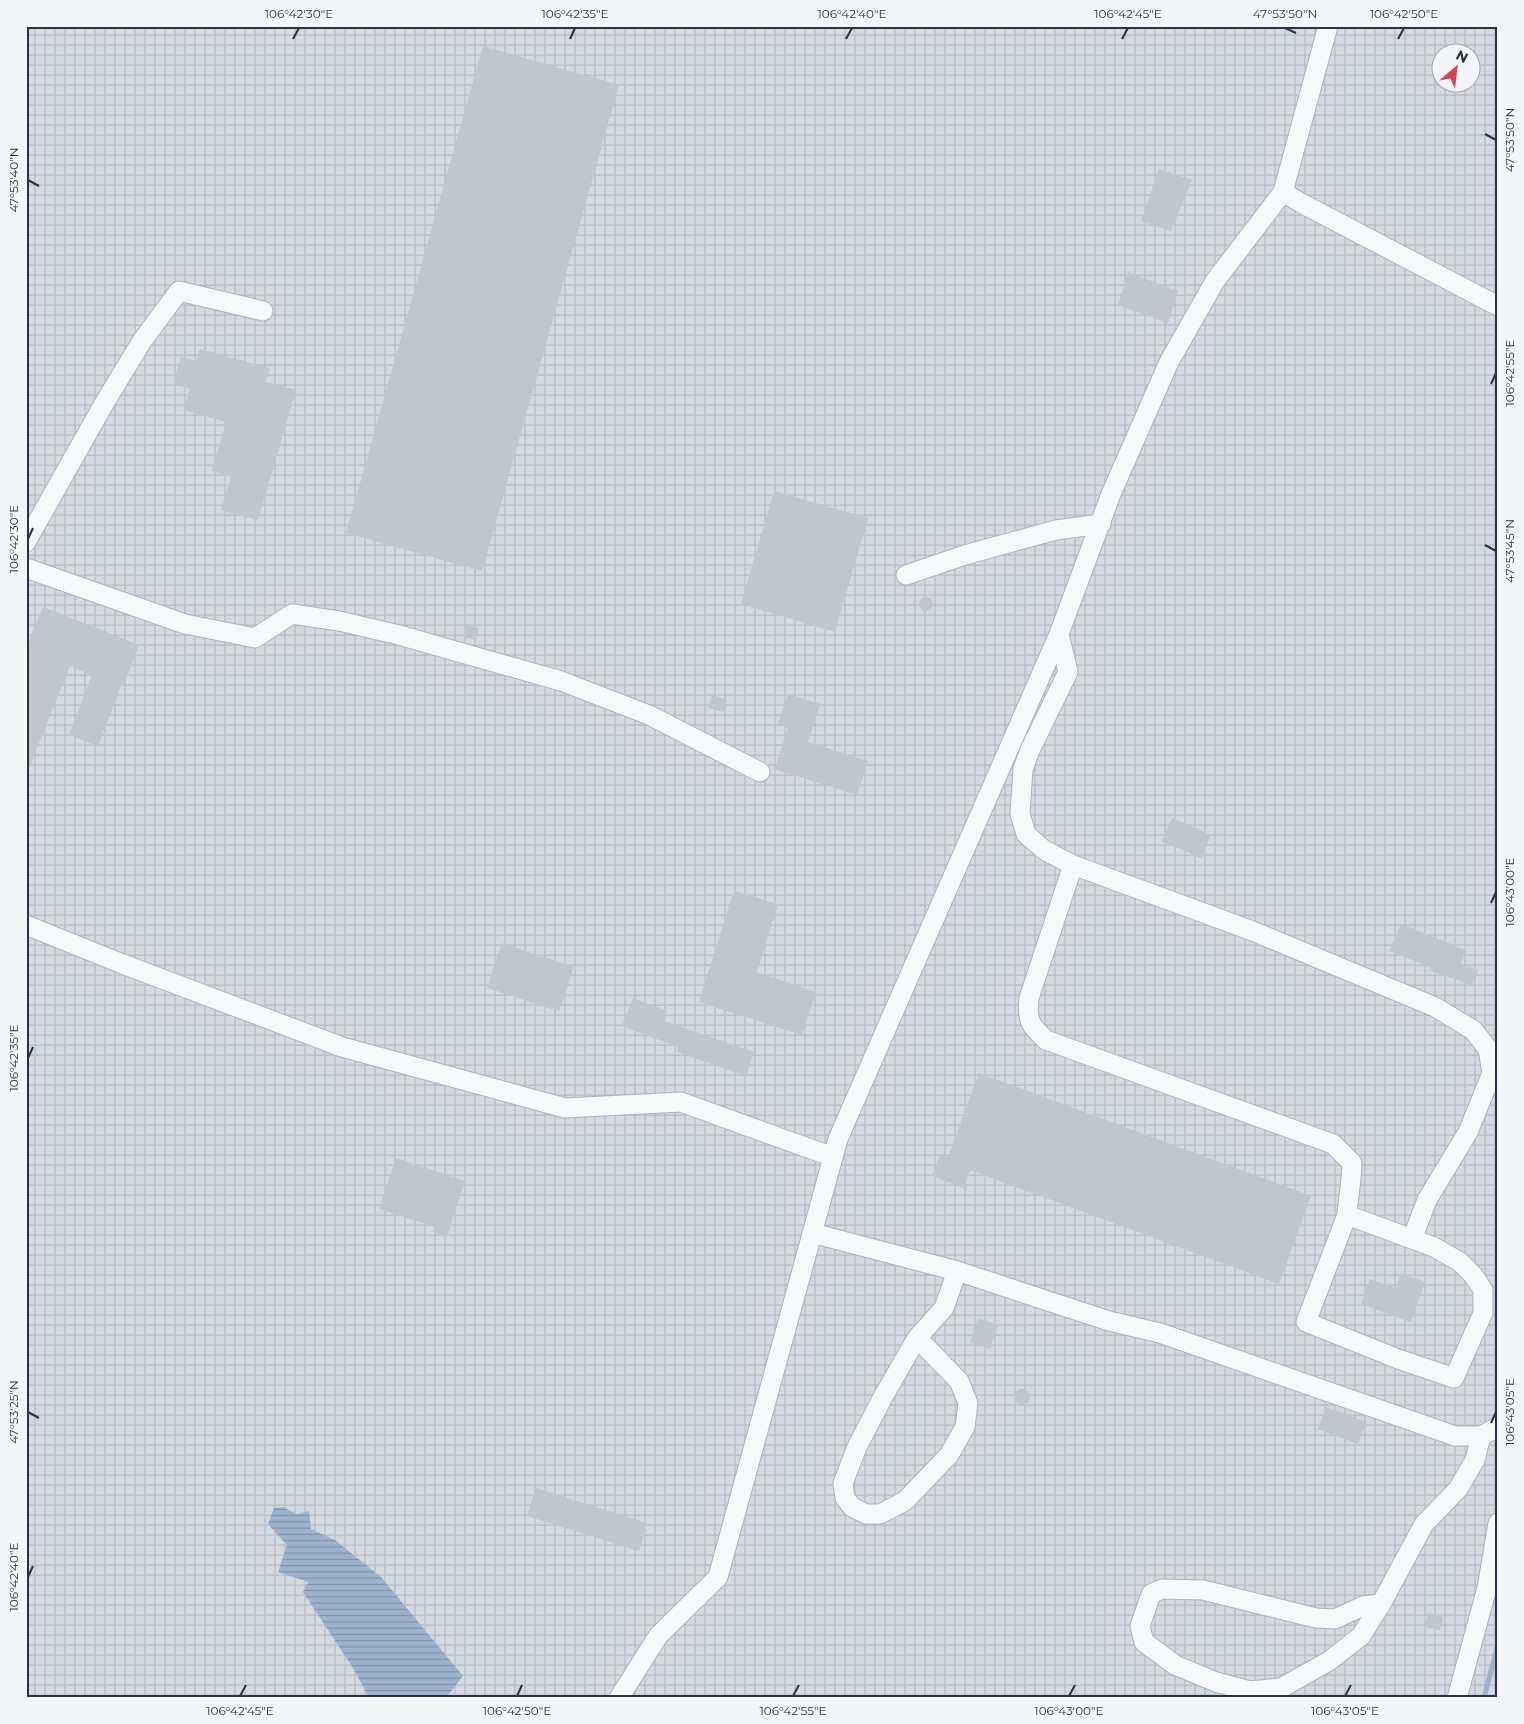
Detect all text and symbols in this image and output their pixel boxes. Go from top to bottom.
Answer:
text: 106°42'30"E [265,6,333,21]
text: 106°42'35"E [541,6,609,21]
text: 106°42'40"E [817,6,887,21]
text: 106°42'45"E [1094,6,1162,21]
text: 47°53'50"N [1253,6,1317,21]
text: 106°42'50"E [1370,6,1438,21]
north arrow [1432,42,1482,92]
text: N [1453,46,1471,67]
text: 47°53'50"N [1502,108,1517,172]
text: 47°53'40"N [6,147,21,213]
text: 106°42'55"E [1502,339,1517,407]
text: 106°42'30"E [6,505,21,573]
text: 47°53'45"N [1502,519,1517,583]
text: 106°43'00"E [1502,857,1517,927]
text: 106°42'35"E [6,1024,21,1092]
text: 106°43'05"E [1502,1378,1517,1446]
text: 47°53'25"N [6,1380,21,1444]
text: 106°42'40"E [6,1542,21,1612]
text: 106°42'45"E [206,1703,274,1718]
text: 106°42'50"E [483,1703,551,1718]
text: 106°42'55"E [759,1703,827,1718]
text: 106°43'00"E [1034,1703,1104,1718]
text: 106°43'05"E [1311,1703,1379,1718]

